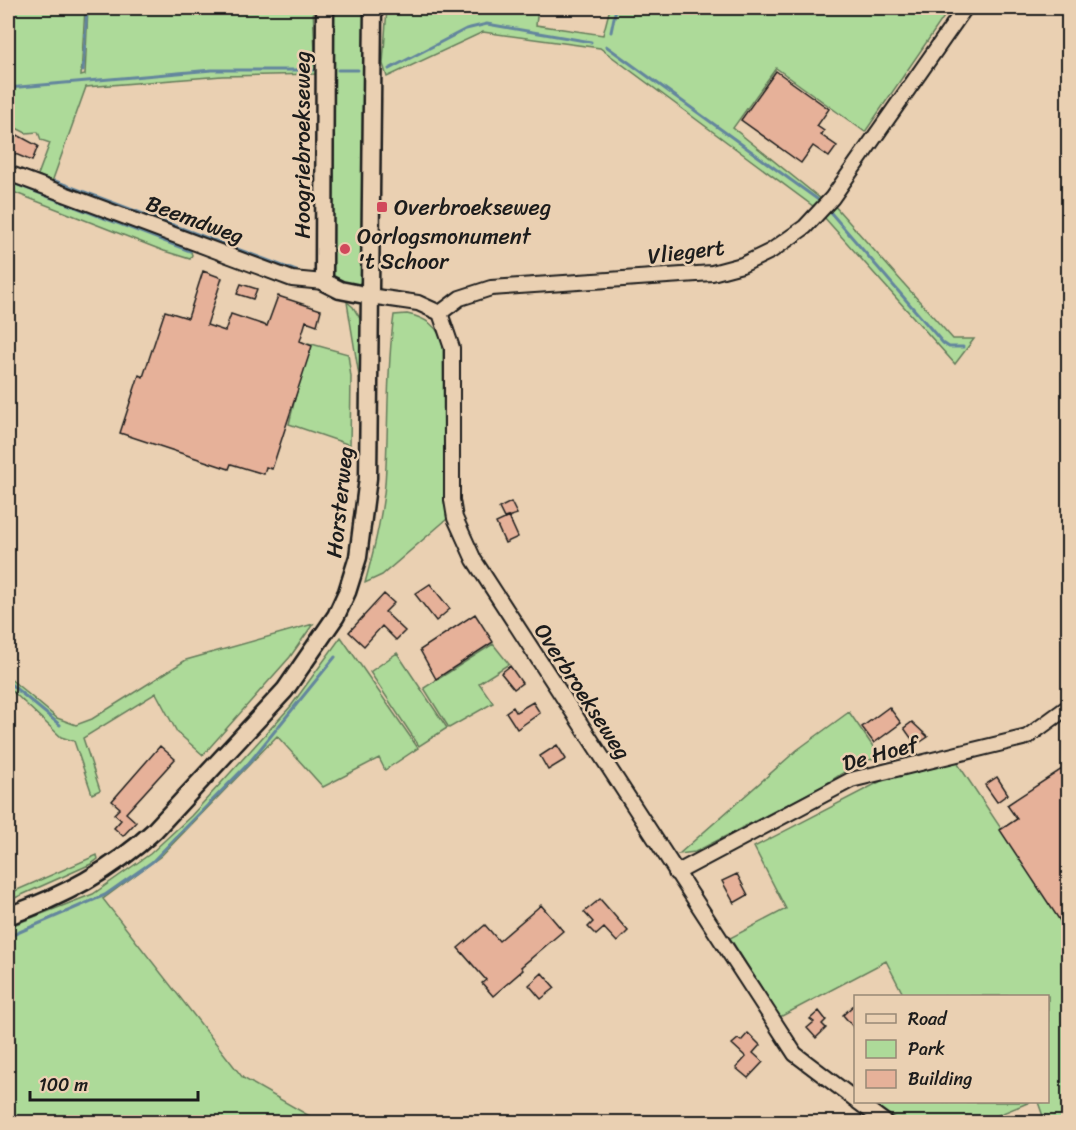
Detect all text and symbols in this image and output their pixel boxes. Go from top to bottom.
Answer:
street label: Hoogriebroekseweg [283,51,322,239]
street label: Beemdweg [140,184,249,255]
place label: Overbroekseweg [394,188,551,227]
marker: Overbroekseweg [375,200,389,214]
place label: Oorlogsmonument 't Schoor [357,217,532,281]
street label: Vliegert [645,227,727,276]
marker: Oorlogsmonument 't Schoor [338,242,352,256]
street label: Horsterweg [314,444,365,560]
street label: Overbroekseweg [523,615,642,768]
street label: De Hoef [838,723,926,783]
legend [854,995,1049,1103]
text: Road [908,1003,948,1035]
text: Park [908,1033,945,1065]
text: Building [908,1063,972,1095]
scale bar [30,1064,198,1102]
text: 100 m [39,1069,88,1101]

